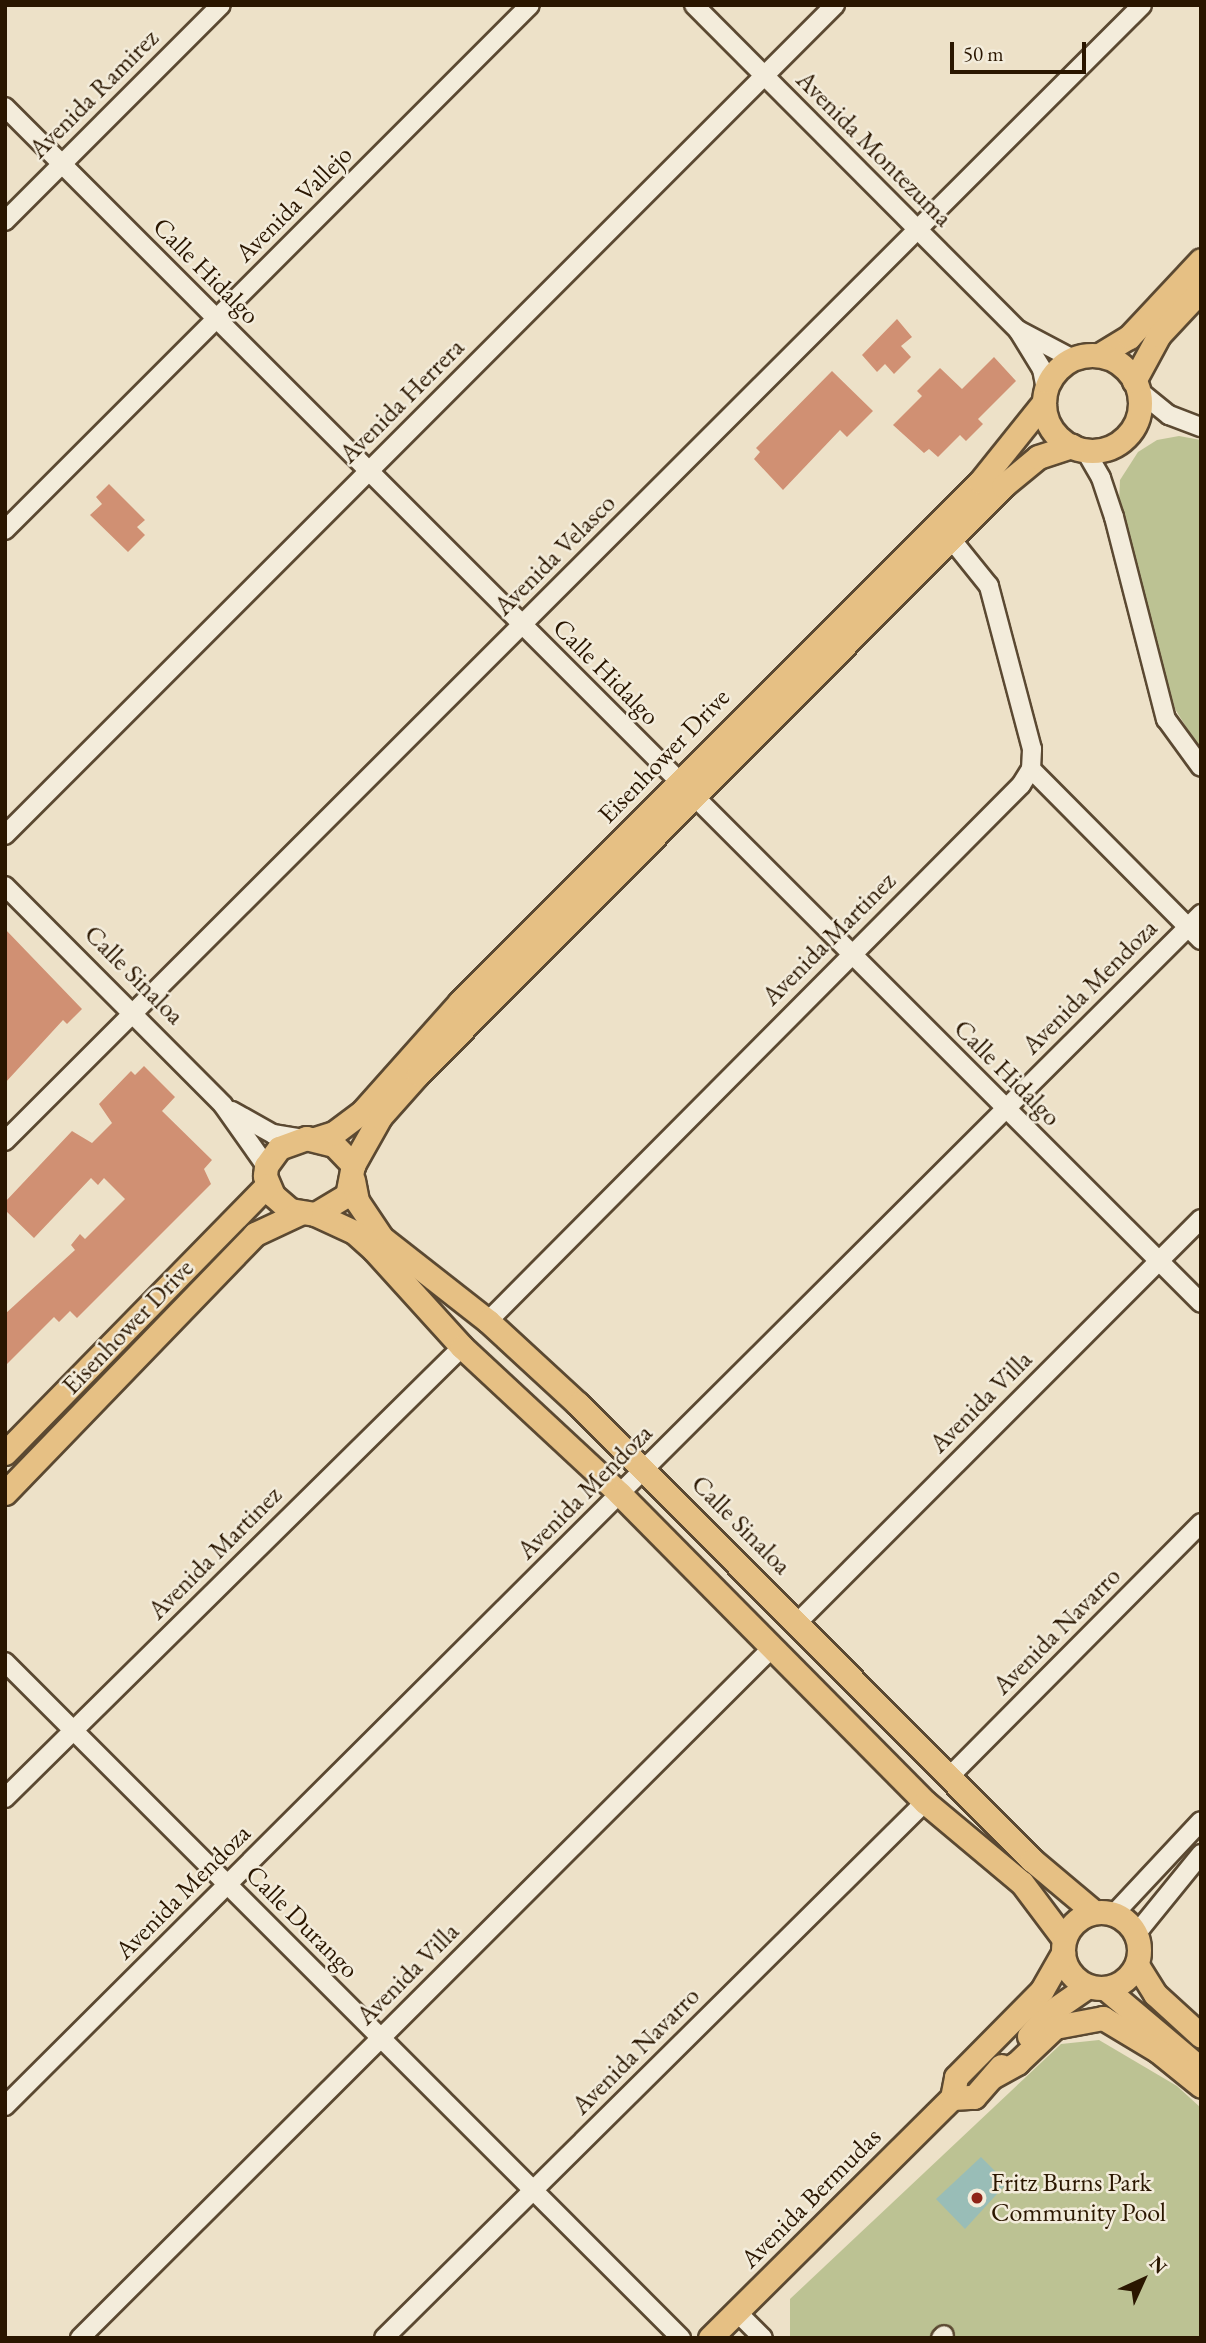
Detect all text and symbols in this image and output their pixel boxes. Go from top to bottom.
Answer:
street label: Avenida Ramirez [23,23,165,165]
scale bar [954,28,1090,72]
text: 50 m [963,40,1004,67]
street label: Avenida Montezuma [790,65,958,233]
street label: Avenida Vallejo [229,139,359,269]
street label: Calle Hidalgo [146,211,266,331]
street label: Avenida Herrera [333,332,471,470]
street label: Avenida Velasco [488,488,622,622]
street label: Calle Hidalgo [546,612,666,732]
street label: Eisenhower Drive [592,682,736,830]
street label: Avenida Martinez [756,866,902,1012]
street label: Avenida Mendoza [1016,913,1164,1061]
street label: Calle Sinaloa [78,919,190,1031]
street label: Calle Hidalgo [947,1013,1067,1133]
street label: Eisenhower Drive [56,1253,200,1401]
street label: Avenida Villa [923,1344,1039,1460]
street label: Avenida Mendoza [511,1418,659,1566]
street label: Calle Sinaloa [685,1469,797,1581]
street label: Avenida Martinez [142,1480,288,1626]
street label: Avenida Navarro [987,1561,1127,1701]
street label: Avenida Mendoza [109,1818,257,1966]
street label: Calle Durango [239,1859,365,1985]
street label: Avenida Villa [350,1916,466,2032]
street label: Avenida Navarro [566,1981,706,2121]
street label: Avenida Bermudas [734,2121,888,2275]
place label: Fritz Burns Park Community Pool [991,2167,1166,2228]
marker: Fritz Burns Park Community Pool [969,2190,985,2206]
north arrow [1108,2245,1178,2315]
text: N [1144,2251,1172,2279]

